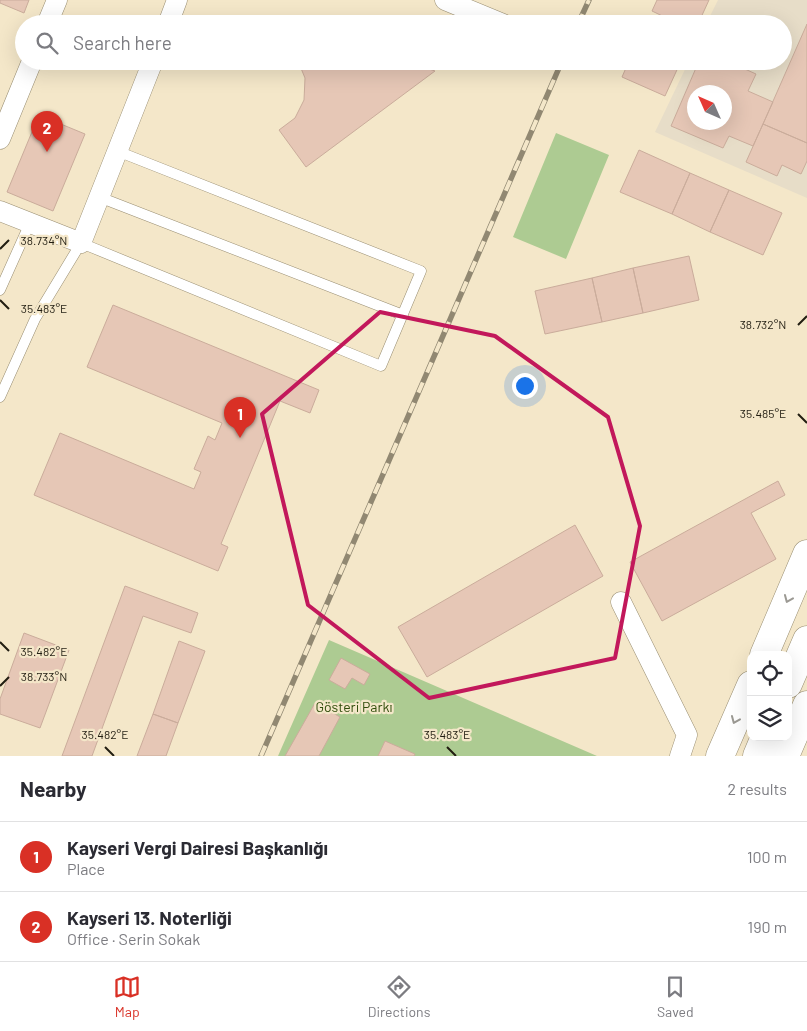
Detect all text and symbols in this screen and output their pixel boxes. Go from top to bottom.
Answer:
search box [15,15,792,70]
icon: search [33,29,61,57]
text: Search here [73,31,172,54]
north arrow [687,85,732,130]
pin: 2 [31,111,63,152]
text: 38.734°N [21,233,67,247]
text: 35.483°E [21,301,67,315]
text: 38.732°N [740,317,786,331]
your location [512,373,538,399]
pin: 1 [224,397,256,438]
text: 35.485°E [740,406,786,420]
one-way arrow [783,594,794,603]
text: 35.482°E [21,644,67,658]
map controls [747,651,792,741]
button: locate [747,651,792,696]
text: 38.733°N [21,669,67,683]
button: layers [747,696,792,741]
park label: Gösteri Parkı [315,698,393,715]
one-way arrow [731,715,742,724]
text: 35.482°E [82,727,128,741]
text: 35.483°E [424,727,470,741]
text: Nearby [20,776,86,801]
text: 2 results [728,779,787,798]
text: Kayseri Vergi Dairesi Başkanlığı [67,836,328,859]
text: 1 [33,847,39,866]
text: 100 m [747,847,787,866]
text: Place [67,859,105,878]
text: Kayseri 13. Noterliği [67,906,232,929]
text: 2 [32,917,40,936]
text: 190 m [748,917,787,936]
text: Office · Serin Sokak [67,929,200,948]
tab: Map [113,973,141,1020]
tab: Directions [368,973,430,1020]
tab: Saved [657,973,694,1020]

